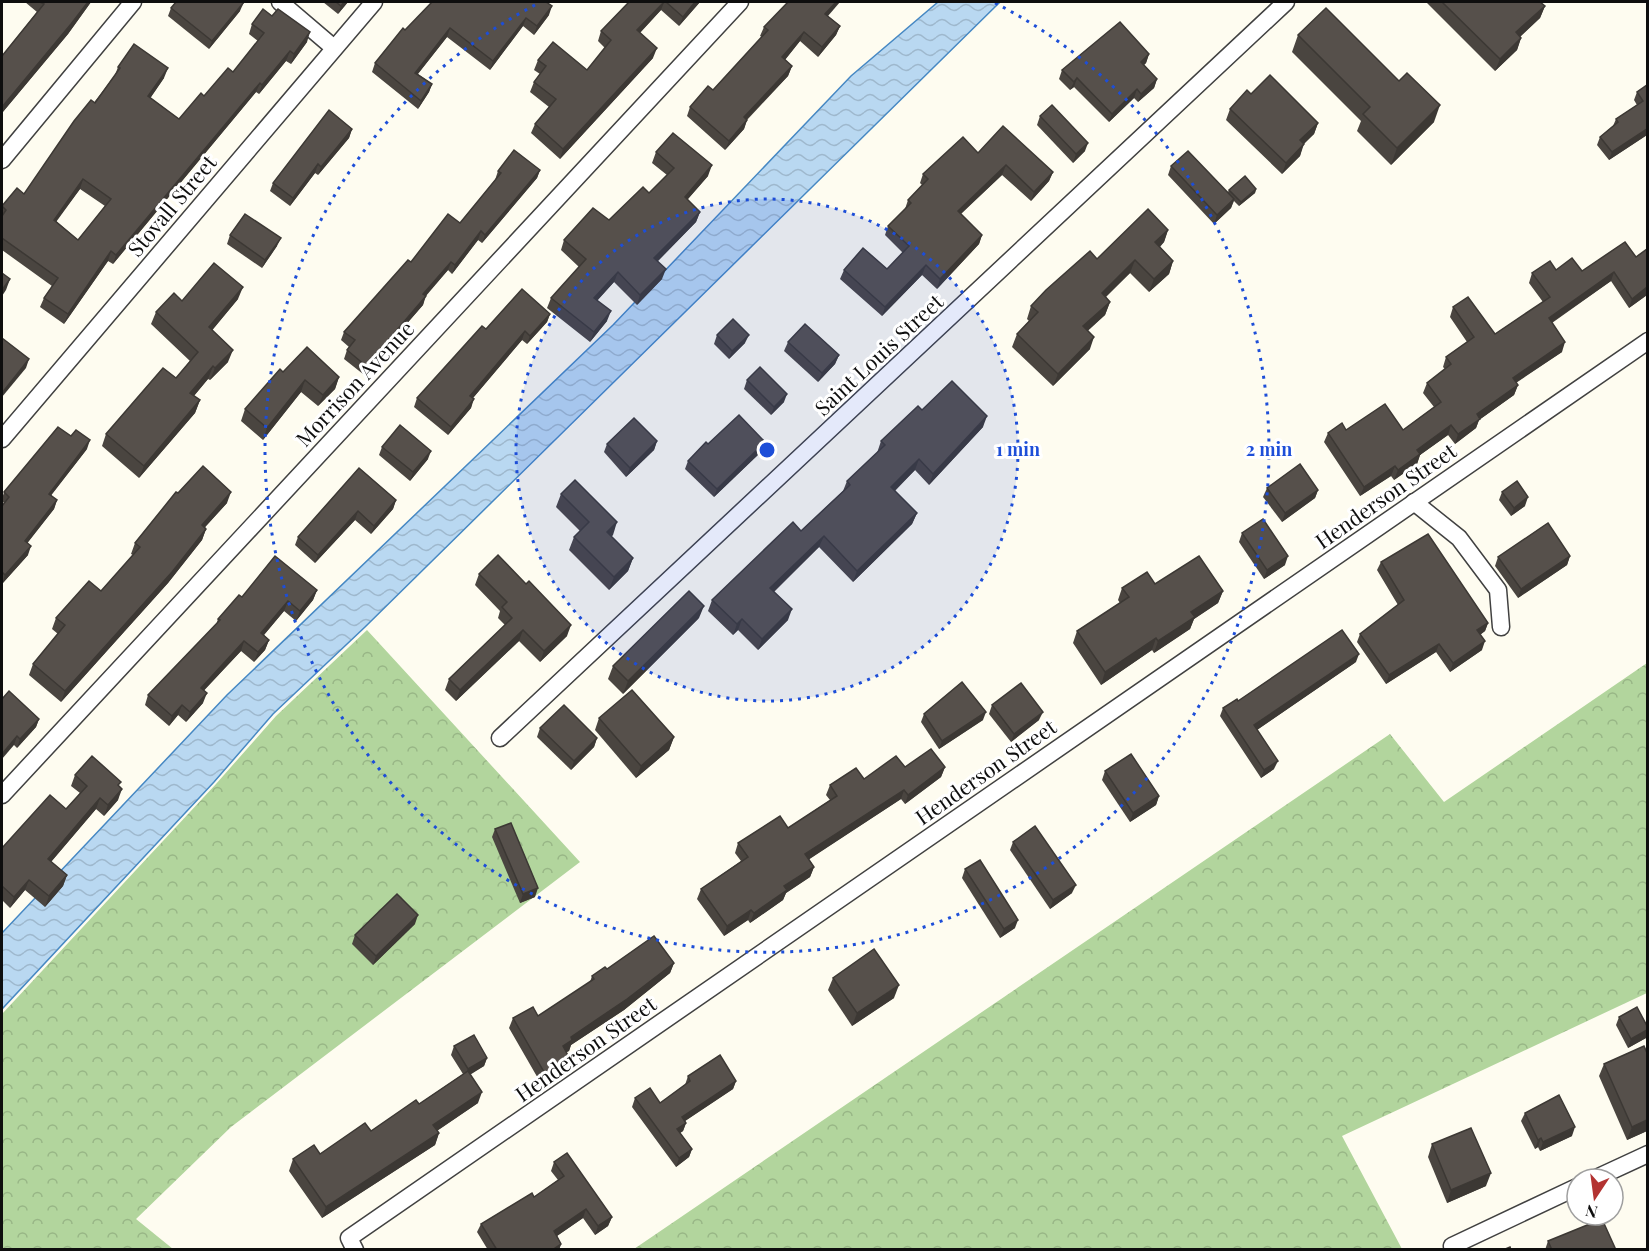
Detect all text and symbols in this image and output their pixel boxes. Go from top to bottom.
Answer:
street label: Stovall Street [120,148,222,262]
street label: Saint Louis Street [808,287,949,421]
street label: Morrison Avenue [289,314,419,452]
street label: Henderson Street [1309,436,1461,554]
text: 1 min [996,437,1040,461]
text: 2 min [1246,437,1292,461]
centre of rings [757,440,777,460]
street label: Henderson Street [909,712,1061,830]
street label: Henderson Street [509,989,661,1107]
north arrow [1565,1167,1625,1227]
text: N [1583,1200,1600,1224]

